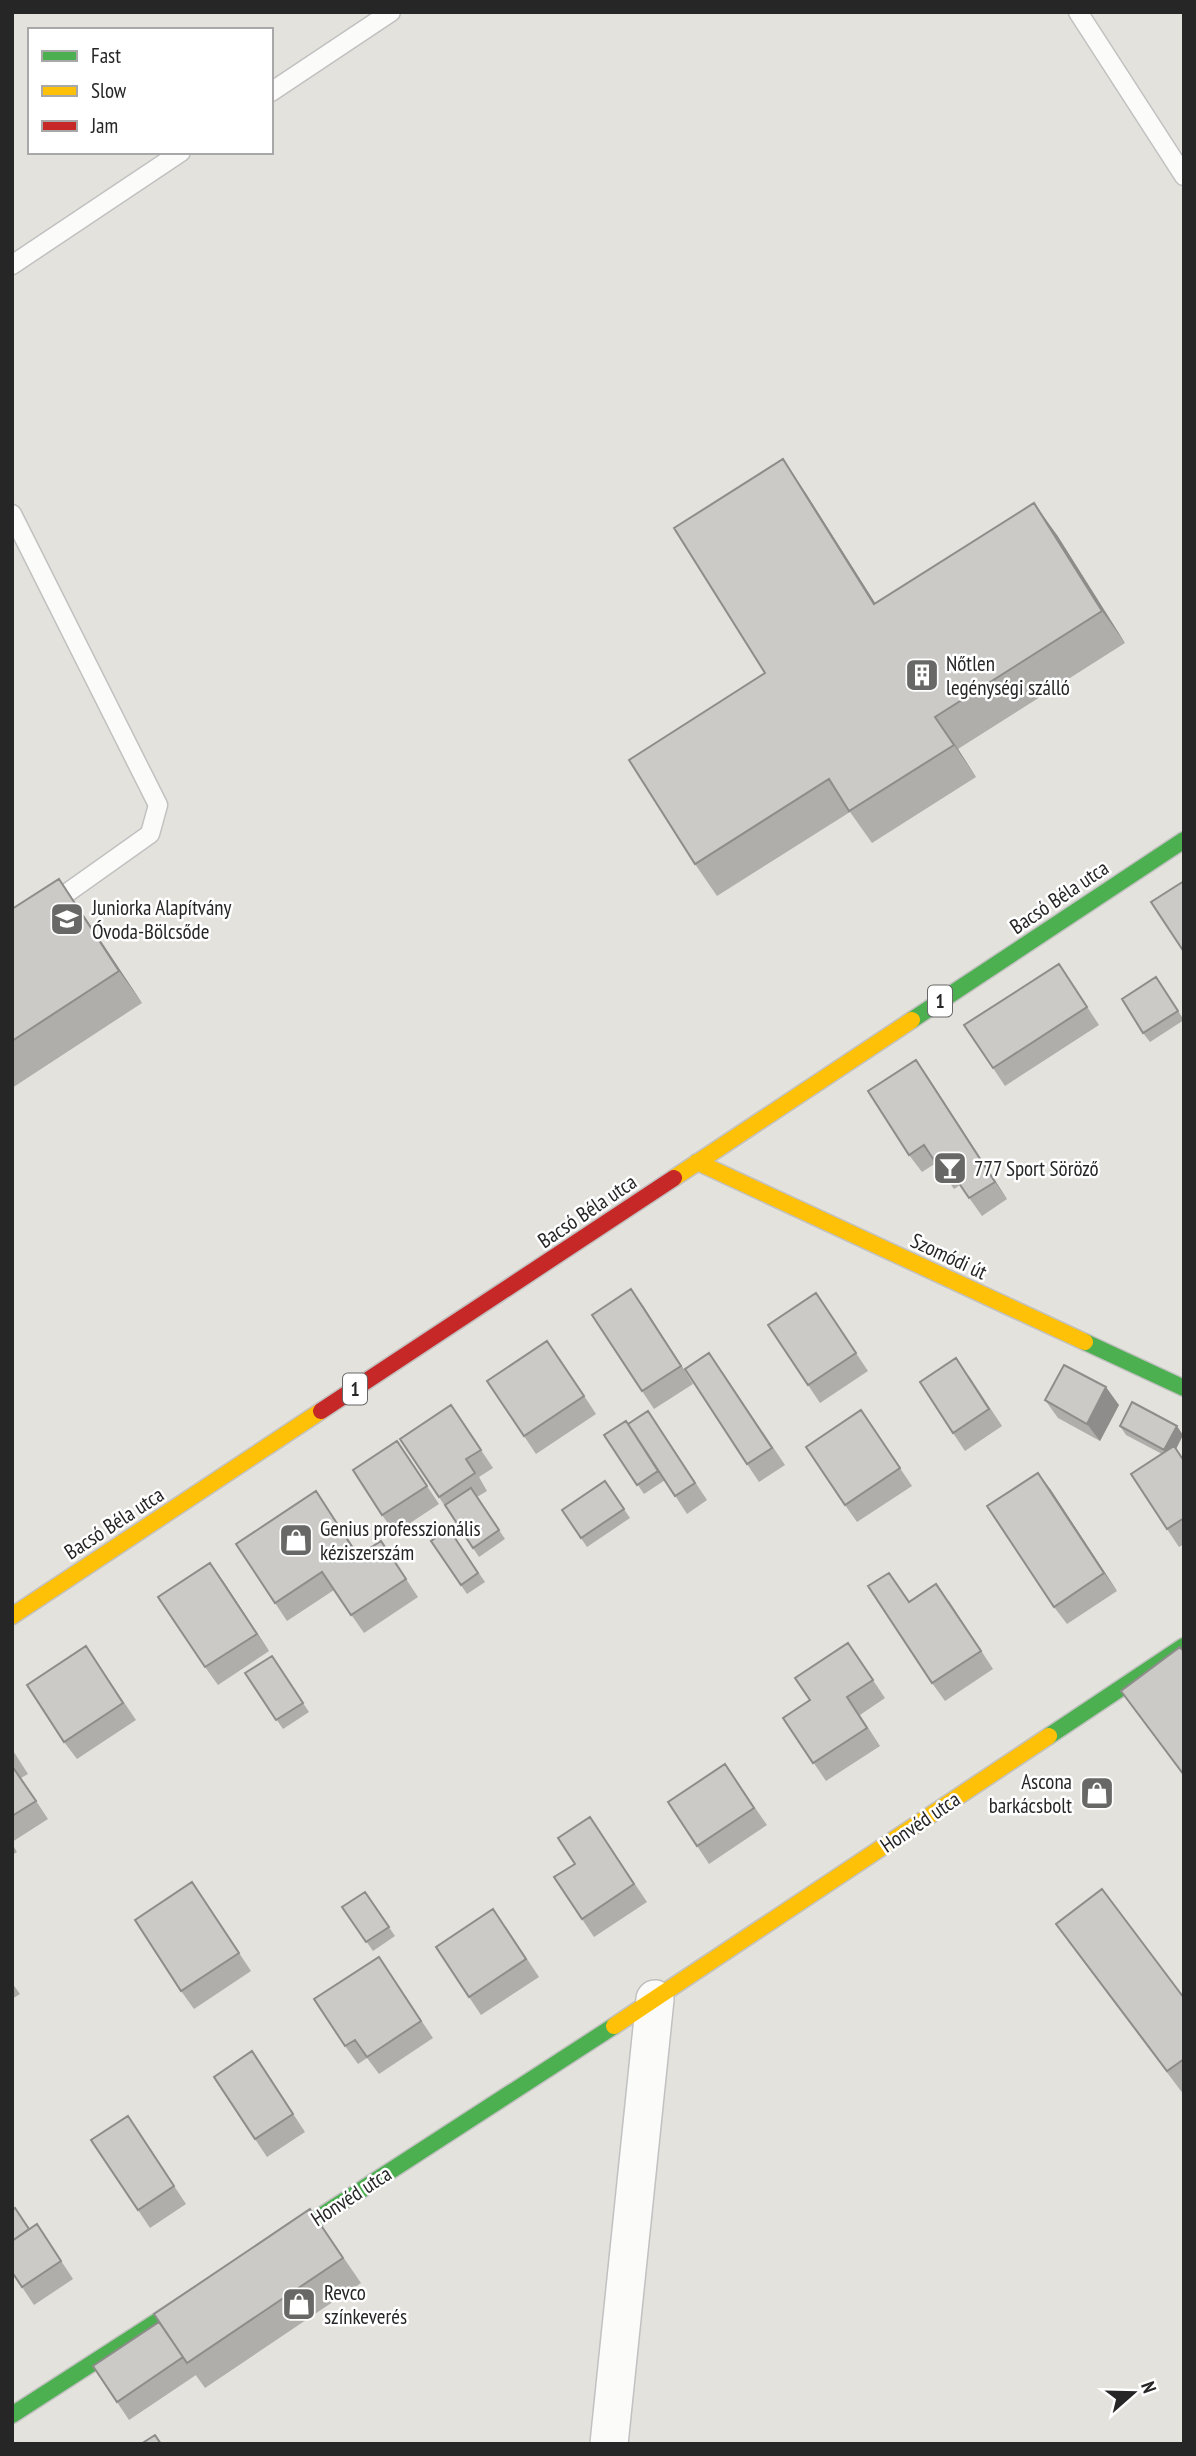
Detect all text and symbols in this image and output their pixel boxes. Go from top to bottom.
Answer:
legend [28,28,273,154]
text: Fast [91,42,121,69]
text: Slow [91,77,127,104]
text: Jam [90,112,118,139]
place label: Nőtlen legénységi szálló [946,650,1070,701]
building icon: Nőtlen legénységi szálló [903,656,941,694]
street label: Bacsó Béla utca [1004,854,1114,940]
place label: Juniorka Alapítvány Óvoda-Bölcsőde [91,894,232,945]
school or university icon: Juniorka Alapítvány Óvoda-Bölcsőde [48,900,86,938]
road number: 1 [928,986,952,1016]
bar icon: 777 Sport Söröző [931,1149,969,1187]
place label: 777 Sport Söröző [974,1155,1099,1182]
street label: Bacsó Béla utca [532,1168,642,1254]
street label: Szomódi út [907,1227,992,1285]
road number: 1 [343,1373,367,1404]
street label: Bacsó Béla utca [59,1481,169,1565]
place label: Genius professzionális kéziszerszám [320,1515,481,1566]
shop icon: Genius professzionális kéziszerszám [277,1521,315,1559]
place label: Ascona barkácsbolt [989,1768,1072,1819]
shop icon: Ascona barkácsbolt [1078,1774,1116,1812]
street label: Honvéd utca [875,1786,965,1858]
street label: Honvéd utca [306,2160,396,2232]
place label: Revco színkeverés [324,2279,407,2330]
shop icon: Revco színkeverés [280,2285,318,2323]
north arrow [1098,2358,1168,2428]
text: N [1136,2378,1162,2396]

